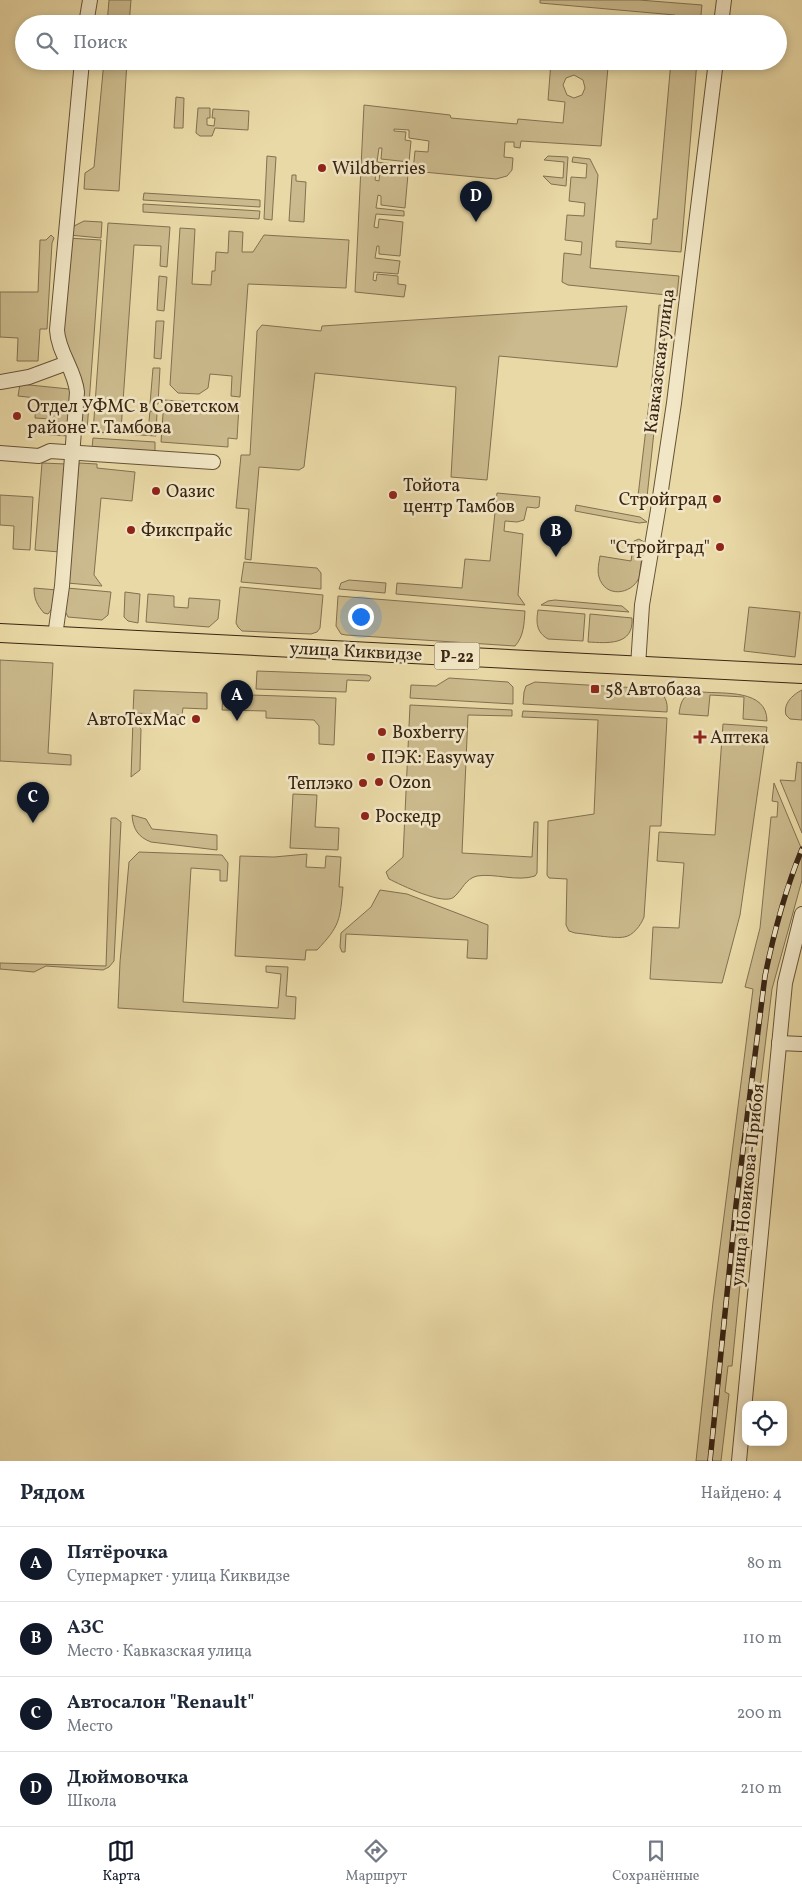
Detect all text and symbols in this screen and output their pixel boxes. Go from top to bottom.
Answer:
search box [15,15,787,70]
icon: search [33,29,61,57]
text: Поиск [73,30,127,56]
place label: Wildberries [332,157,426,182]
marker: Wildberries [316,162,328,174]
pin: D [460,181,492,222]
street label: Кавказская улица [639,287,682,435]
place label: Отдел УФМС в Советском районе г. Тамбова [27,395,239,441]
marker: Отдел УФМС в Советском районе г. Тамбова [11,410,23,422]
place label: Тойота центр Тамбов [403,474,515,520]
place label: Оазис [166,480,215,505]
marker: Оазис [150,485,162,497]
place label: Стройград [619,488,707,513]
marker: Тойота центр Тамбов [387,489,399,501]
marker: Стройград [711,493,723,505]
pin: B [540,516,572,557]
place label: Фикспрайс [141,519,233,544]
marker: Фикспрайс [125,524,137,536]
place label: "Стройград" [610,536,710,561]
marker: "Стройград" [714,541,726,553]
your location [348,604,374,630]
street label: улица Киквидзе [289,637,423,668]
road number: Р-22 [434,642,480,669]
place label: 58 Автобаза [605,678,701,703]
pin: A [221,680,253,721]
marker: 58 Автобаза [589,683,601,695]
place label: АвтоТехМас [87,708,186,733]
marker: АвтоТехМас [190,713,202,725]
place label: Boxberry [392,721,465,746]
marker: Boxberry [376,726,388,738]
place label: Аптека [710,726,769,751]
marker: Аптека [694,731,706,743]
place label: ПЭК: Easyway [381,746,495,771]
marker: ПЭК: Easyway [365,751,377,763]
place label: Ozon [389,771,432,796]
place label: Теплэко [288,772,353,797]
marker: Ozon [373,776,385,788]
marker: Теплэко [357,777,369,789]
pin: C [17,782,49,823]
place label: Роскедр [375,805,441,830]
marker: Роскедр [359,810,371,822]
street label: улица Новикова-Прибоя [725,1082,772,1288]
map controls [742,1401,787,1446]
button: locate [742,1401,787,1446]
text: Рядом [20,1479,85,1508]
text: Найдено: 4 [701,1483,782,1505]
text: Пятёрочка [67,1540,168,1566]
text: A [30,1553,42,1575]
text: 80 m [747,1553,782,1575]
text: Супермаркет · улица Киквидзе [67,1566,290,1588]
text: АЗС [67,1615,104,1641]
text: B [31,1628,41,1650]
text: 110 m [743,1628,782,1650]
text: Место · Кавказская улица [67,1641,252,1663]
text: Автосалон "Renault" [67,1690,254,1716]
text: C [31,1703,41,1725]
text: 200 m [737,1703,782,1725]
text: Место [67,1716,113,1738]
text: Дюймовочка [67,1765,189,1791]
text: D [30,1778,42,1800]
text: 210 m [740,1778,782,1800]
text: Школа [67,1791,117,1813]
tab: Карта [102,1837,140,1886]
tab: Маршрут [345,1837,407,1886]
tab: Сохранённые [612,1837,700,1886]

